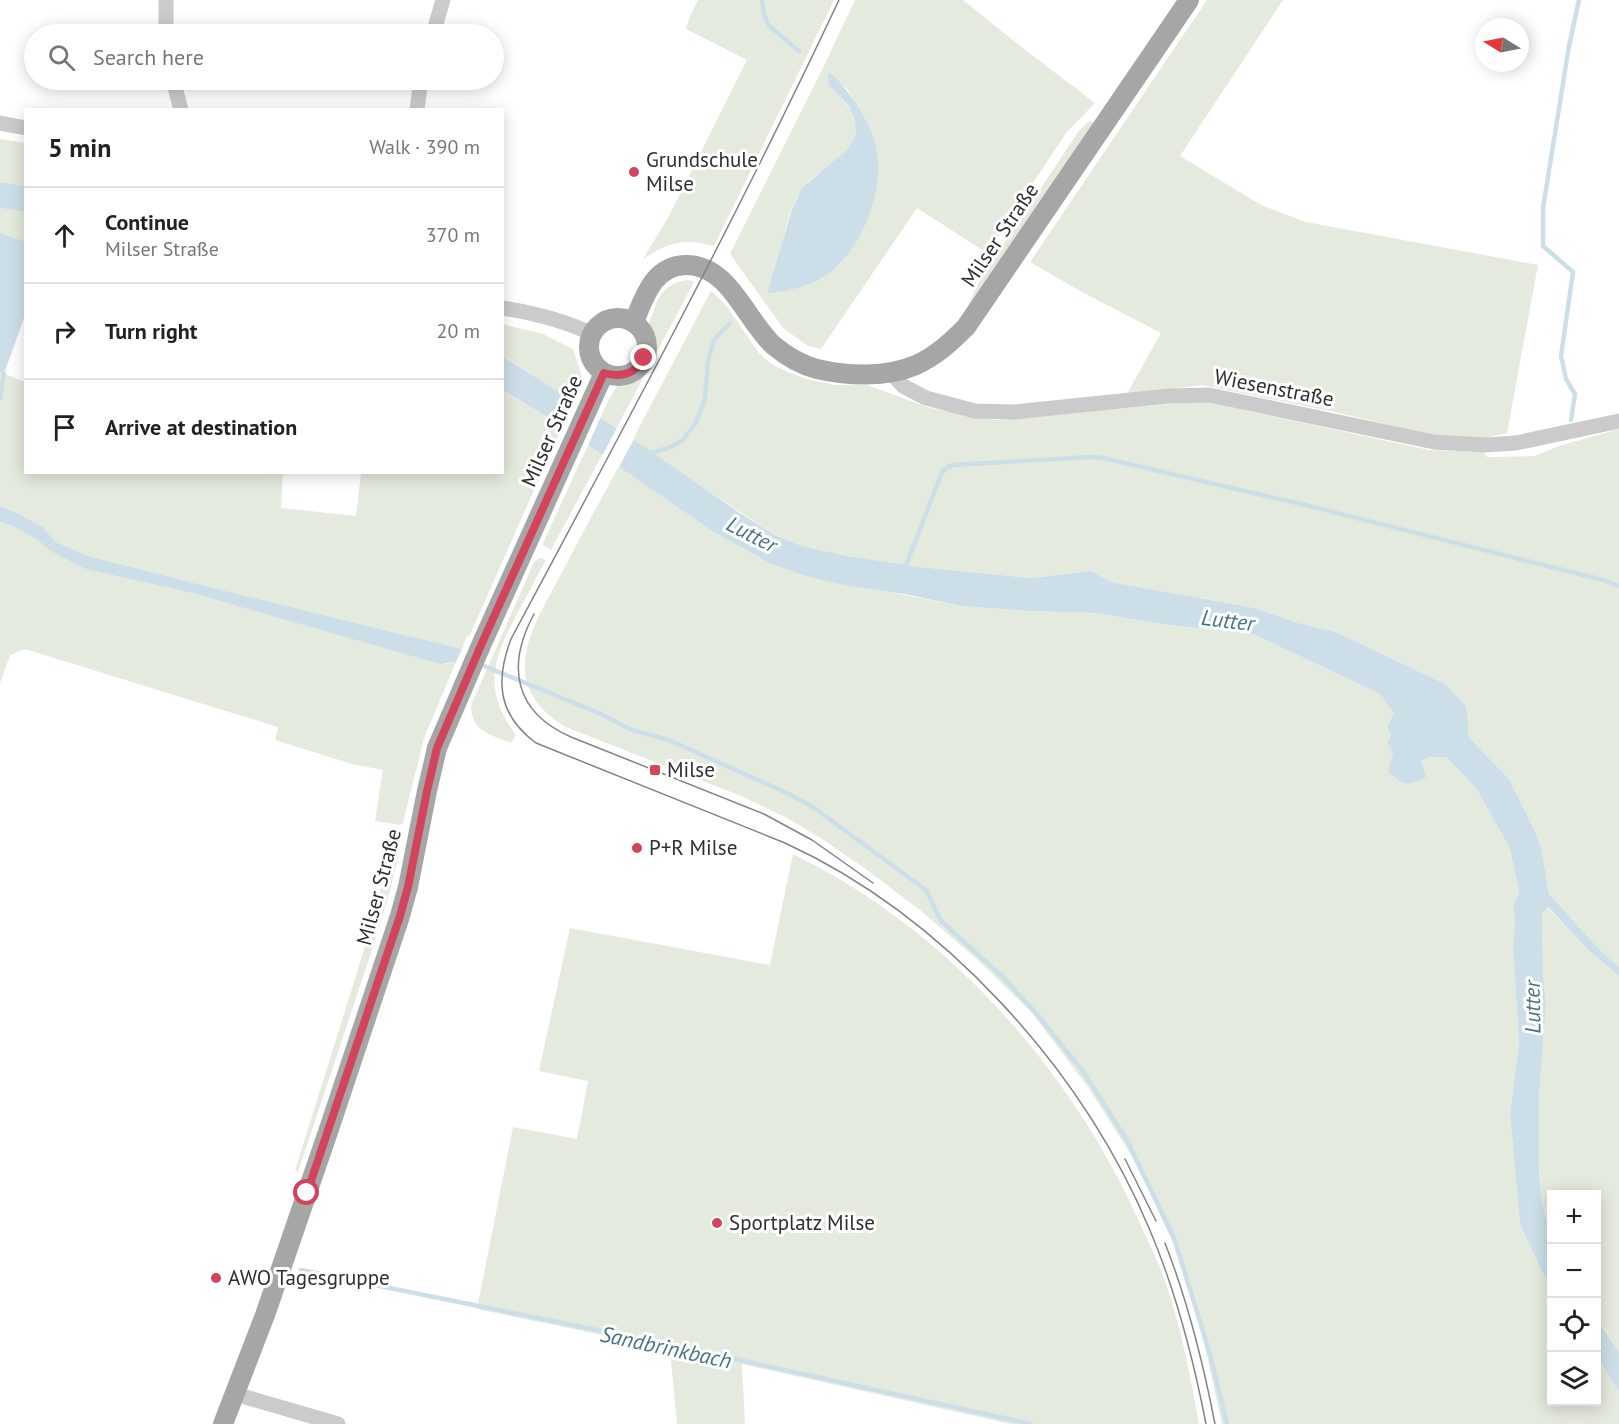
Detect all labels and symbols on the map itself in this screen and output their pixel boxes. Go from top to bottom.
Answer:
north arrow [1475,18,1529,72]
place label: Grundschule Milse [646,146,758,197]
marker: Grundschule Milse [627,165,641,179]
street label: Milser Straße [955,178,1044,292]
route end [630,344,656,370]
street label: Wiesenstraße [1212,363,1336,412]
street label: Milser Straße [515,371,588,491]
water label: Lutter [722,509,784,559]
water label: Lutter [1200,603,1258,637]
place label: Milse [667,756,715,783]
marker: Milse [648,763,662,777]
street label: Milser Straße [350,826,407,948]
place label: P+R Milse [649,834,737,861]
marker: P+R Milse [630,841,644,855]
water label: Lutter [1518,978,1546,1034]
route start [293,1179,319,1205]
place label: Sportplatz Milse [729,1209,875,1236]
marker: Sportplatz Milse [710,1216,724,1230]
place label: AWO Tagesgruppe [228,1264,390,1291]
marker: AWO Tagesgruppe [209,1271,223,1285]
water label: Sandbrinkbach [598,1319,734,1375]

